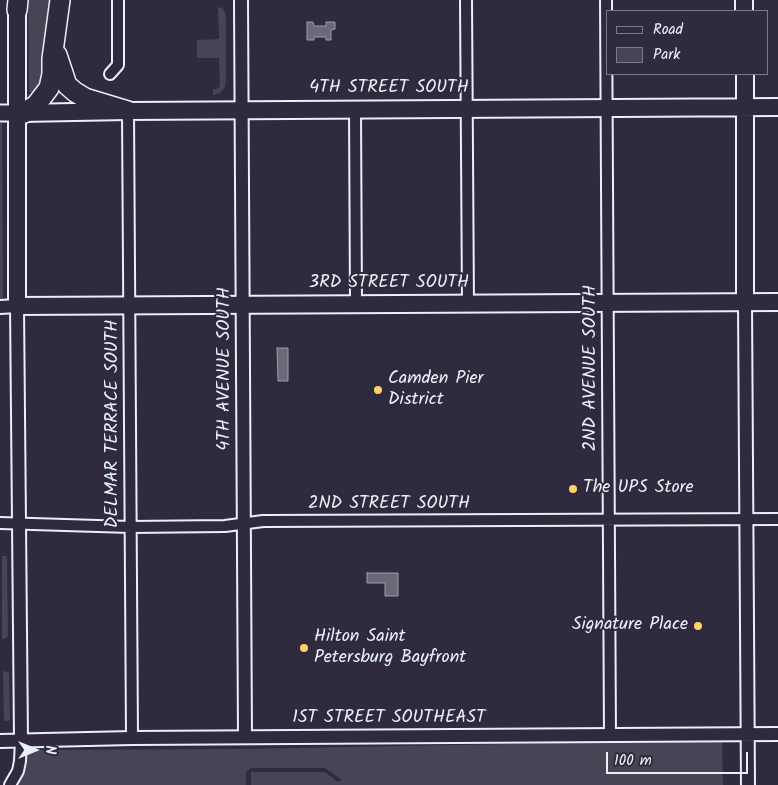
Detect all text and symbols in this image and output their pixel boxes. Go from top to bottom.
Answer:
legend [606,10,768,75]
text: Road [653,18,683,42]
text: Park [653,43,680,67]
street label: 4TH STREET SOUTH [309,78,469,100]
street label: 3RD STREET SOUTH [309,273,469,295]
street label: 2ND AVENUE SOUTH [581,285,603,451]
street label: 4TH AVENUE SOUTH [215,287,237,451]
street label: DELMAR TERRACE SOUTH [103,320,125,528]
place label: Camden Pier District [388,369,484,412]
marker: Camden Pier District [372,384,384,396]
place label: The UPS Store [583,478,694,500]
marker: The UPS Store [567,483,579,495]
street label: 2ND STREET SOUTH [308,494,470,516]
place label: Signature Place [572,615,688,637]
marker: Signature Place [692,620,704,632]
place label: Hilton Saint Petersburg Bayfront [314,627,466,670]
marker: Hilton Saint Petersburg Bayfront [298,642,310,654]
street label: 1ST STREET SOUTHEAST [292,708,486,730]
north arrow [10,725,60,775]
scale bar [608,742,750,774]
text: N [39,746,61,754]
text: 100 m [614,749,652,773]

